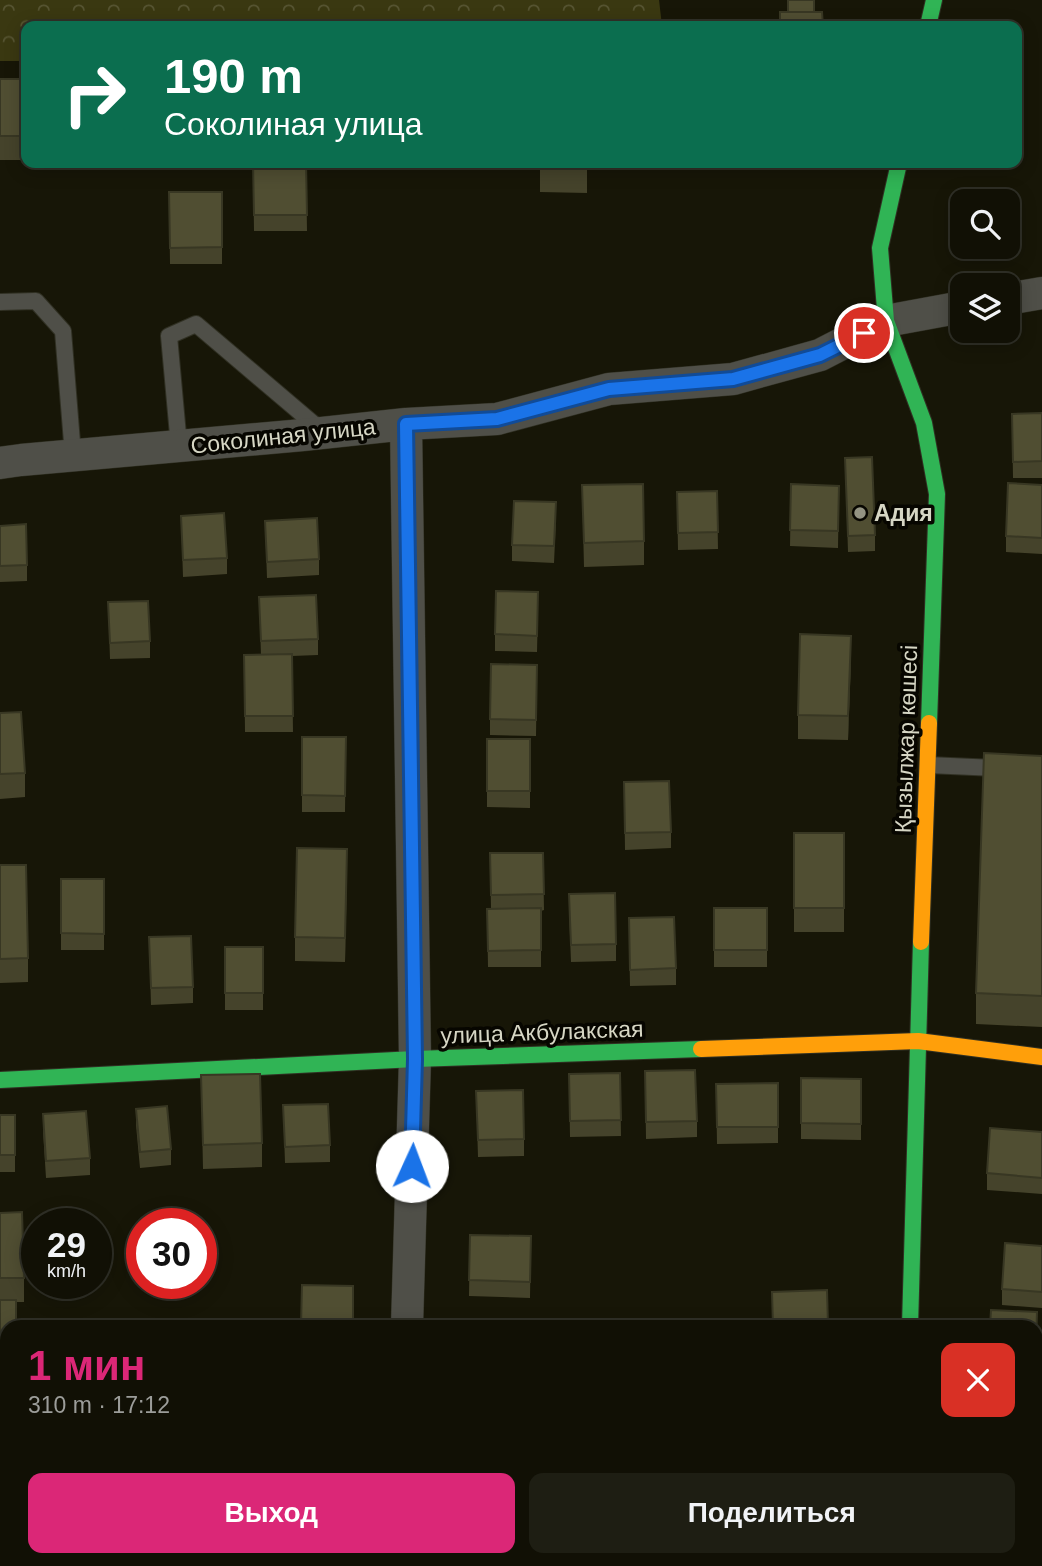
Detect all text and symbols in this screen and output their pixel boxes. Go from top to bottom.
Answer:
icon: right [49,49,140,140]
text: 190 m [164,49,303,103]
text: Соколиная улица [164,106,423,142]
map controls [950,189,1020,343]
button: search [950,189,1020,259]
button: layers [950,273,1020,343]
pin [834,303,894,363]
icon: arrive [845,314,883,352]
street label: Соколиная улица [189,413,377,459]
place label: Адия [874,500,933,526]
marker: Адия [852,505,868,521]
street label: Қызылжар көшесі [890,644,922,834]
street label: улица Акбулакская [440,1015,644,1049]
position arrow [375,1129,449,1203]
speed limit sign: 30 [126,1208,217,1299]
text: 29 [47,1225,86,1264]
text: km/h [47,1261,86,1281]
text: 1 мин [28,1342,145,1389]
button: close [941,1343,1015,1417]
text: 310 m · 17:12 [28,1392,170,1418]
button: Выход [28,1473,515,1553]
button: Поделиться [529,1473,1015,1553]

